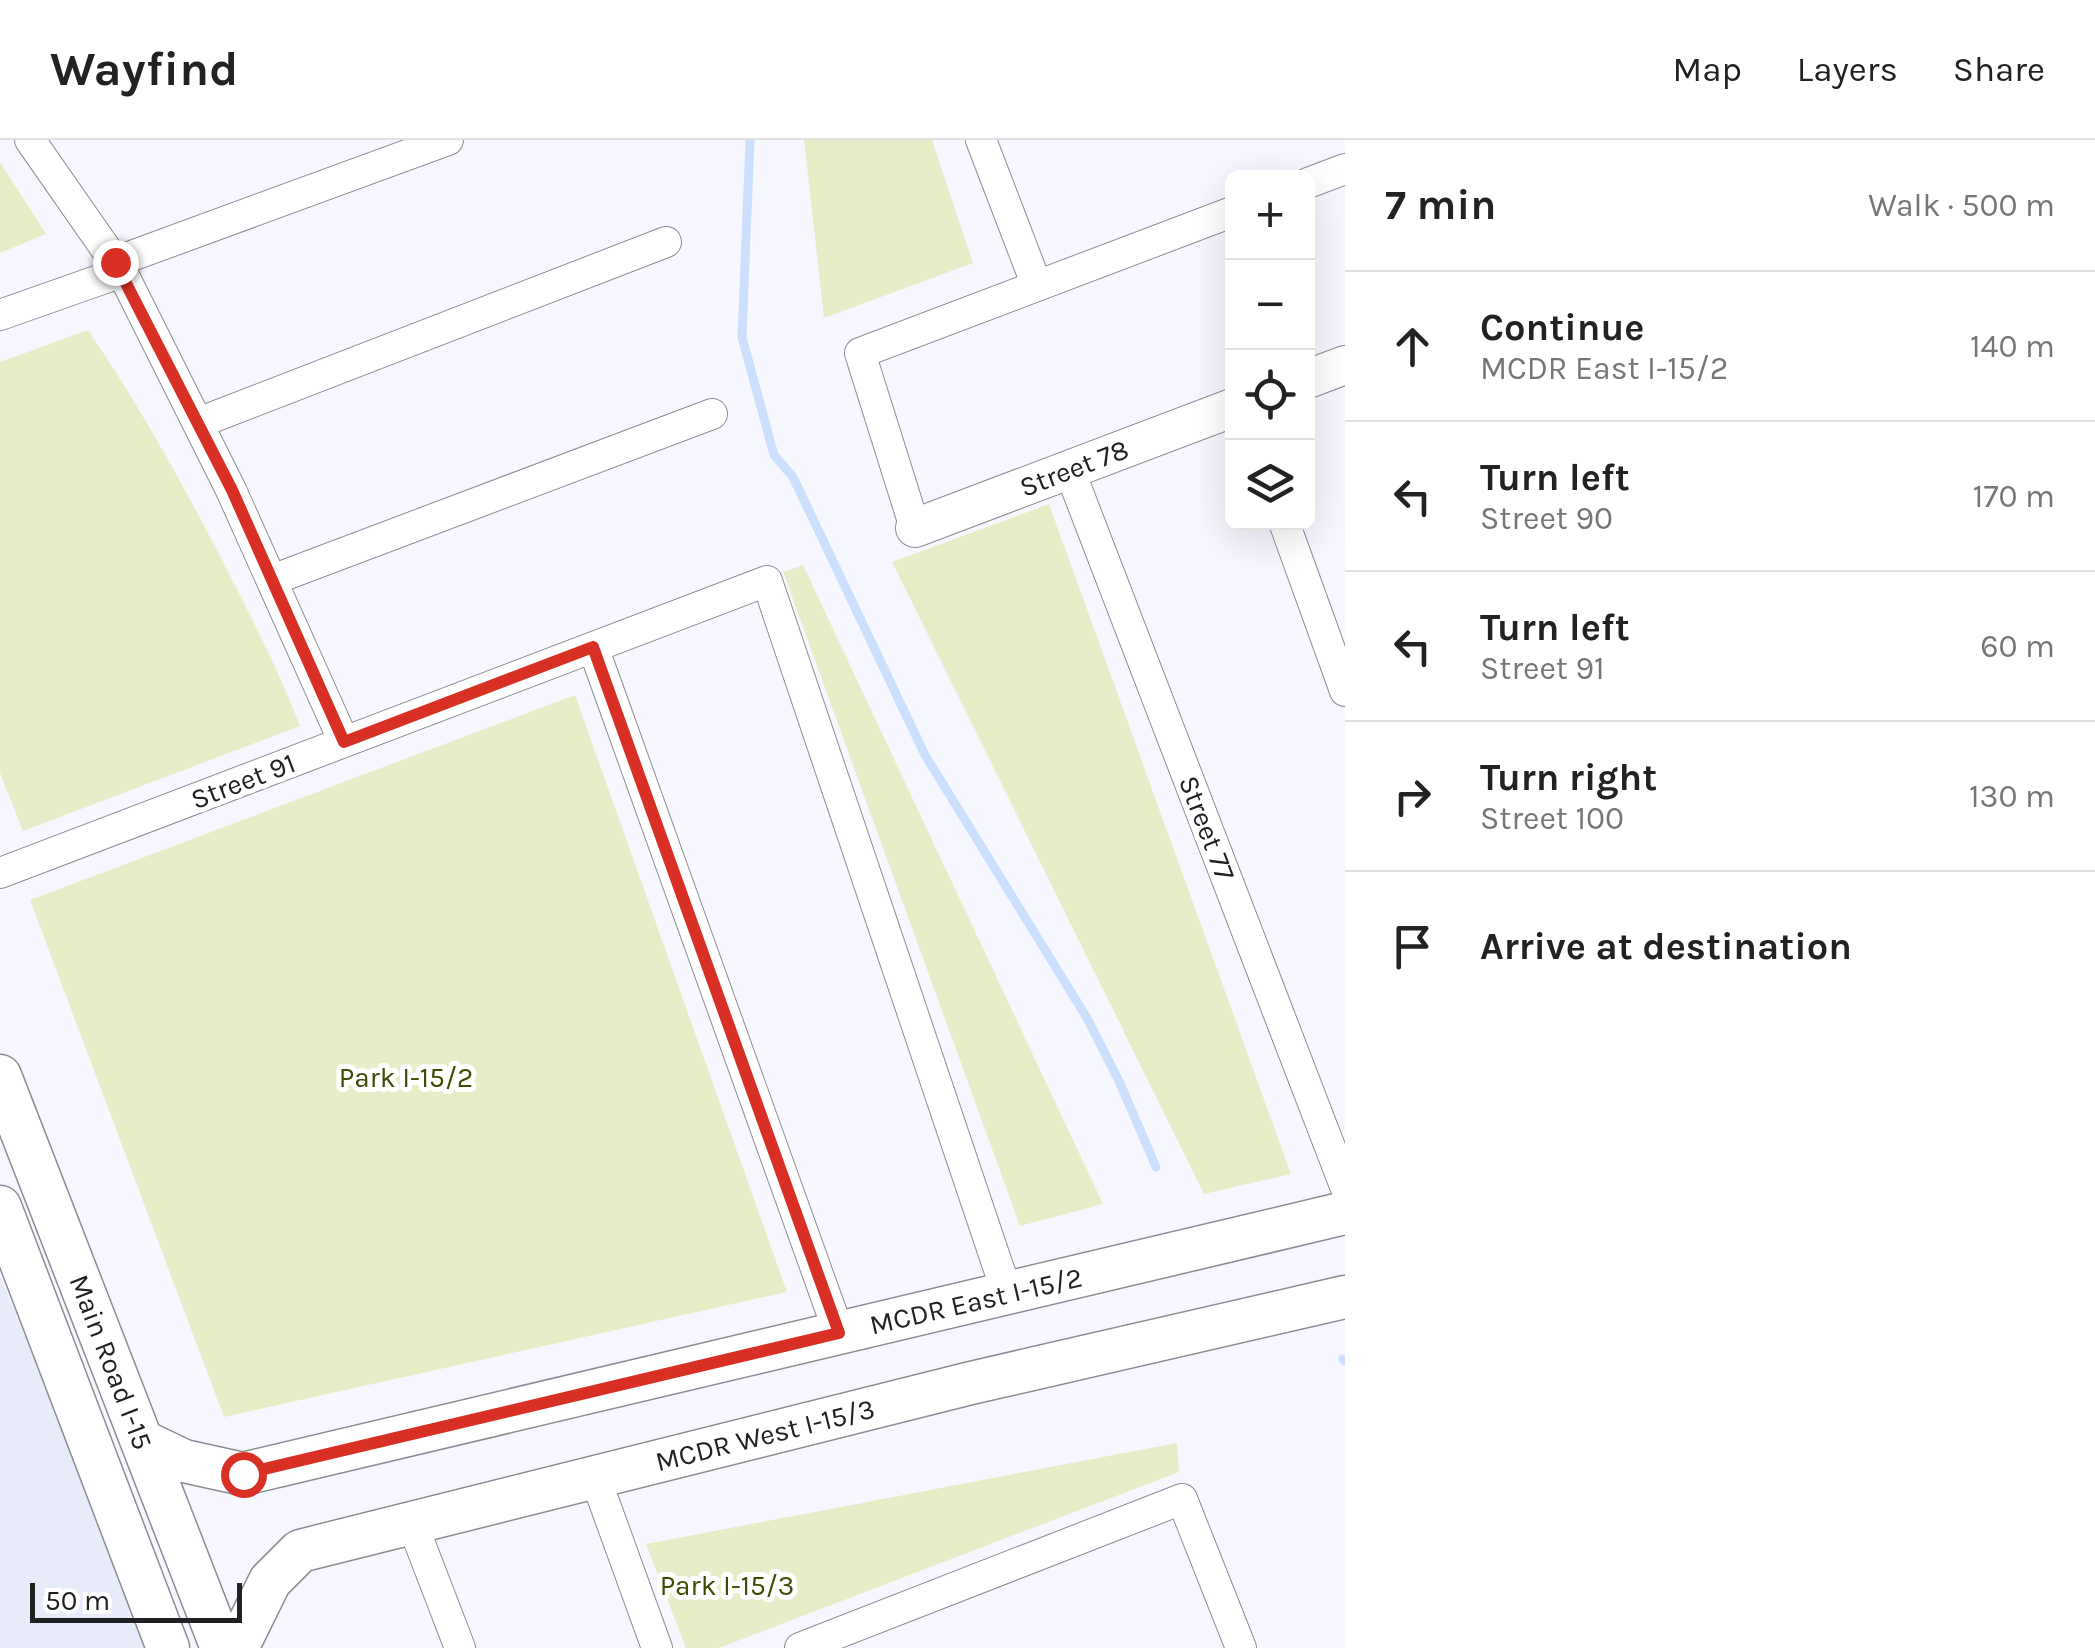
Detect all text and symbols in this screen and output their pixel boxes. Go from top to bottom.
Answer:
text: Wayfind [50,41,239,97]
text: Map [1672,49,1742,90]
text: Layers [1797,49,1898,90]
text: Share [1953,49,2045,90]
map controls [1225,170,1315,530]
button: + [1225,170,1315,260]
text: 7 min [1385,180,1496,230]
text: Walk · 500 m [1868,187,2055,224]
route end [93,240,139,286]
button: − [1225,260,1315,350]
text: Continue [1480,305,1644,350]
icon: ahead [1385,319,1440,374]
text: 140 m [1970,328,2055,365]
button: locate [1225,350,1315,440]
text: MCDR East I-15/2 [1480,350,1728,387]
street label: Street 78 [1015,432,1133,504]
button: layers [1225,440,1315,530]
text: Turn left [1480,455,1630,500]
icon: left [1385,469,1440,524]
text: 170 m [1973,478,2055,515]
text: Street 90 [1480,500,1613,537]
text: Turn left [1480,605,1630,650]
icon: left [1385,619,1440,674]
text: 60 m [1980,628,2055,665]
text: Street 91 [1480,650,1605,687]
street label: Street 91 [186,746,300,816]
text: Turn right [1480,755,1657,800]
icon: right [1385,769,1440,824]
street label: Street 77 [1172,771,1242,885]
text: 130 m [1969,778,2055,815]
text: Street 100 [1480,800,1624,837]
icon: arrive [1385,919,1440,974]
text: Arrive at destination [1480,924,1852,969]
park label: Park I-15/2 [339,1061,473,1094]
street label: MCDR East I-15/2 [866,1260,1086,1342]
street label: Main Road I-15 [62,1270,160,1454]
street label: MCDR West I-15/3 [652,1392,878,1478]
route start [221,1452,267,1498]
park label: Park I-15/3 [660,1569,794,1602]
scale bar [30,1578,242,1622]
text: 50 m [45,1584,110,1617]

